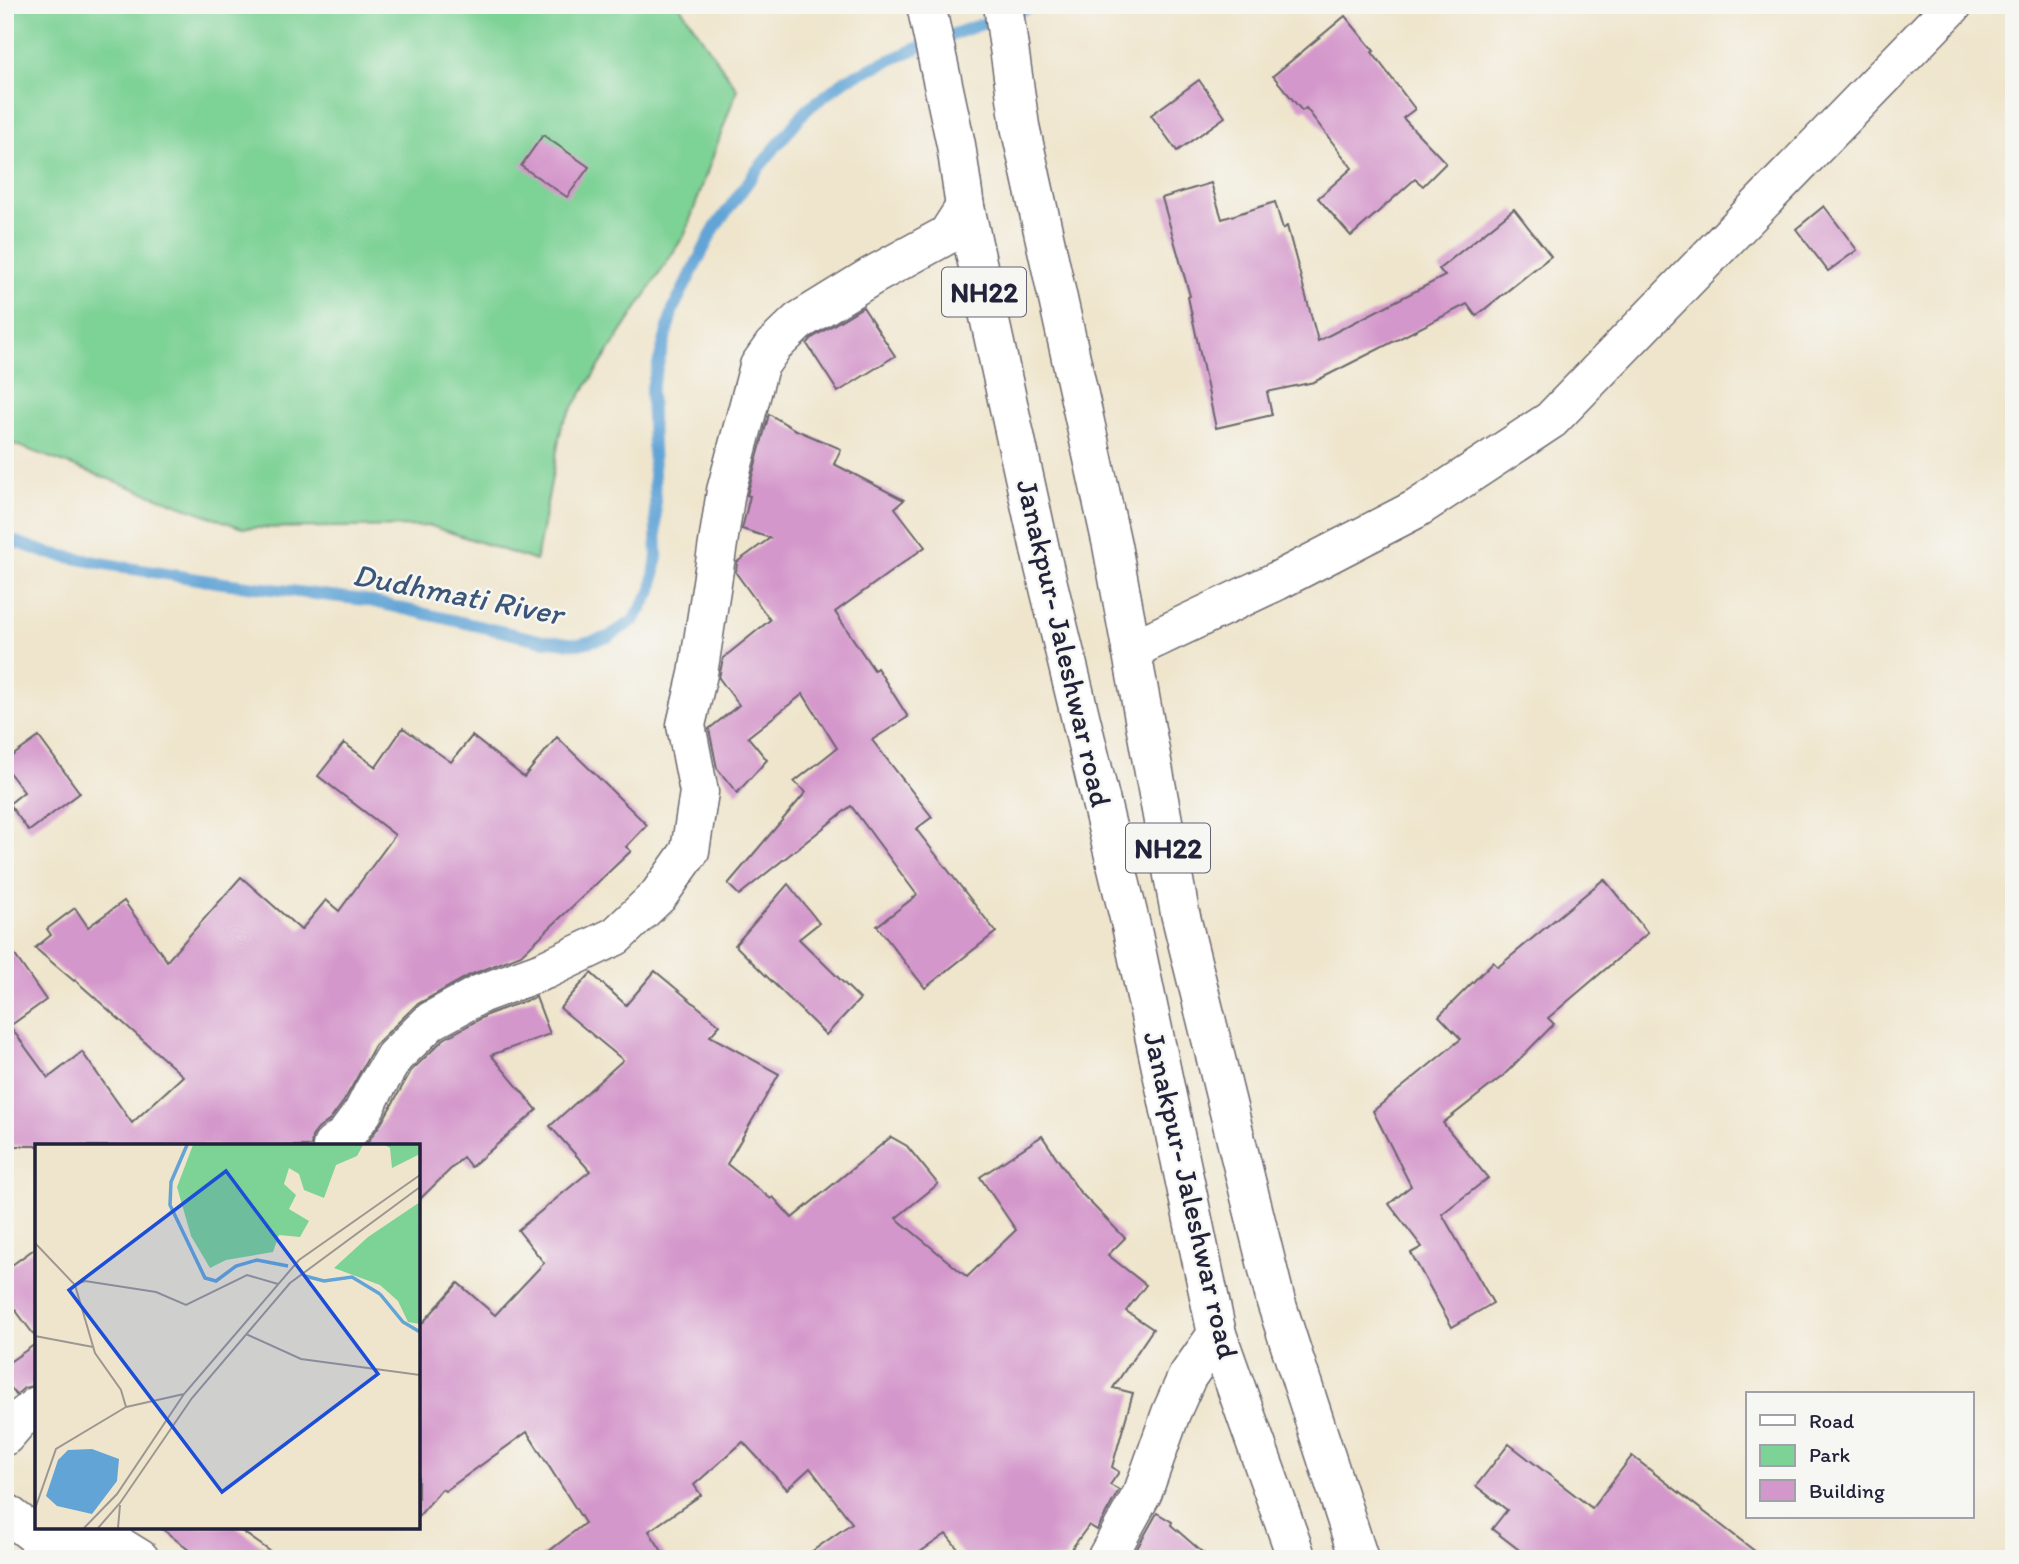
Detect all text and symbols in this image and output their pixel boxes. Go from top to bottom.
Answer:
road number: NH22 [942,268,1026,316]
street label: Janakpur- Jaleshwar road [1009,476,1120,810]
water label: Dudhmati River [350,555,569,634]
road number: NH22 [1126,824,1210,872]
street label: Janakpur- Jaleshwar road [1136,1028,1247,1362]
inset map [35,1144,420,1529]
legend [1746,1392,1974,1518]
text: Road [1809,1408,1855,1433]
text: Park [1809,1442,1851,1467]
text: Building [1809,1478,1885,1503]

